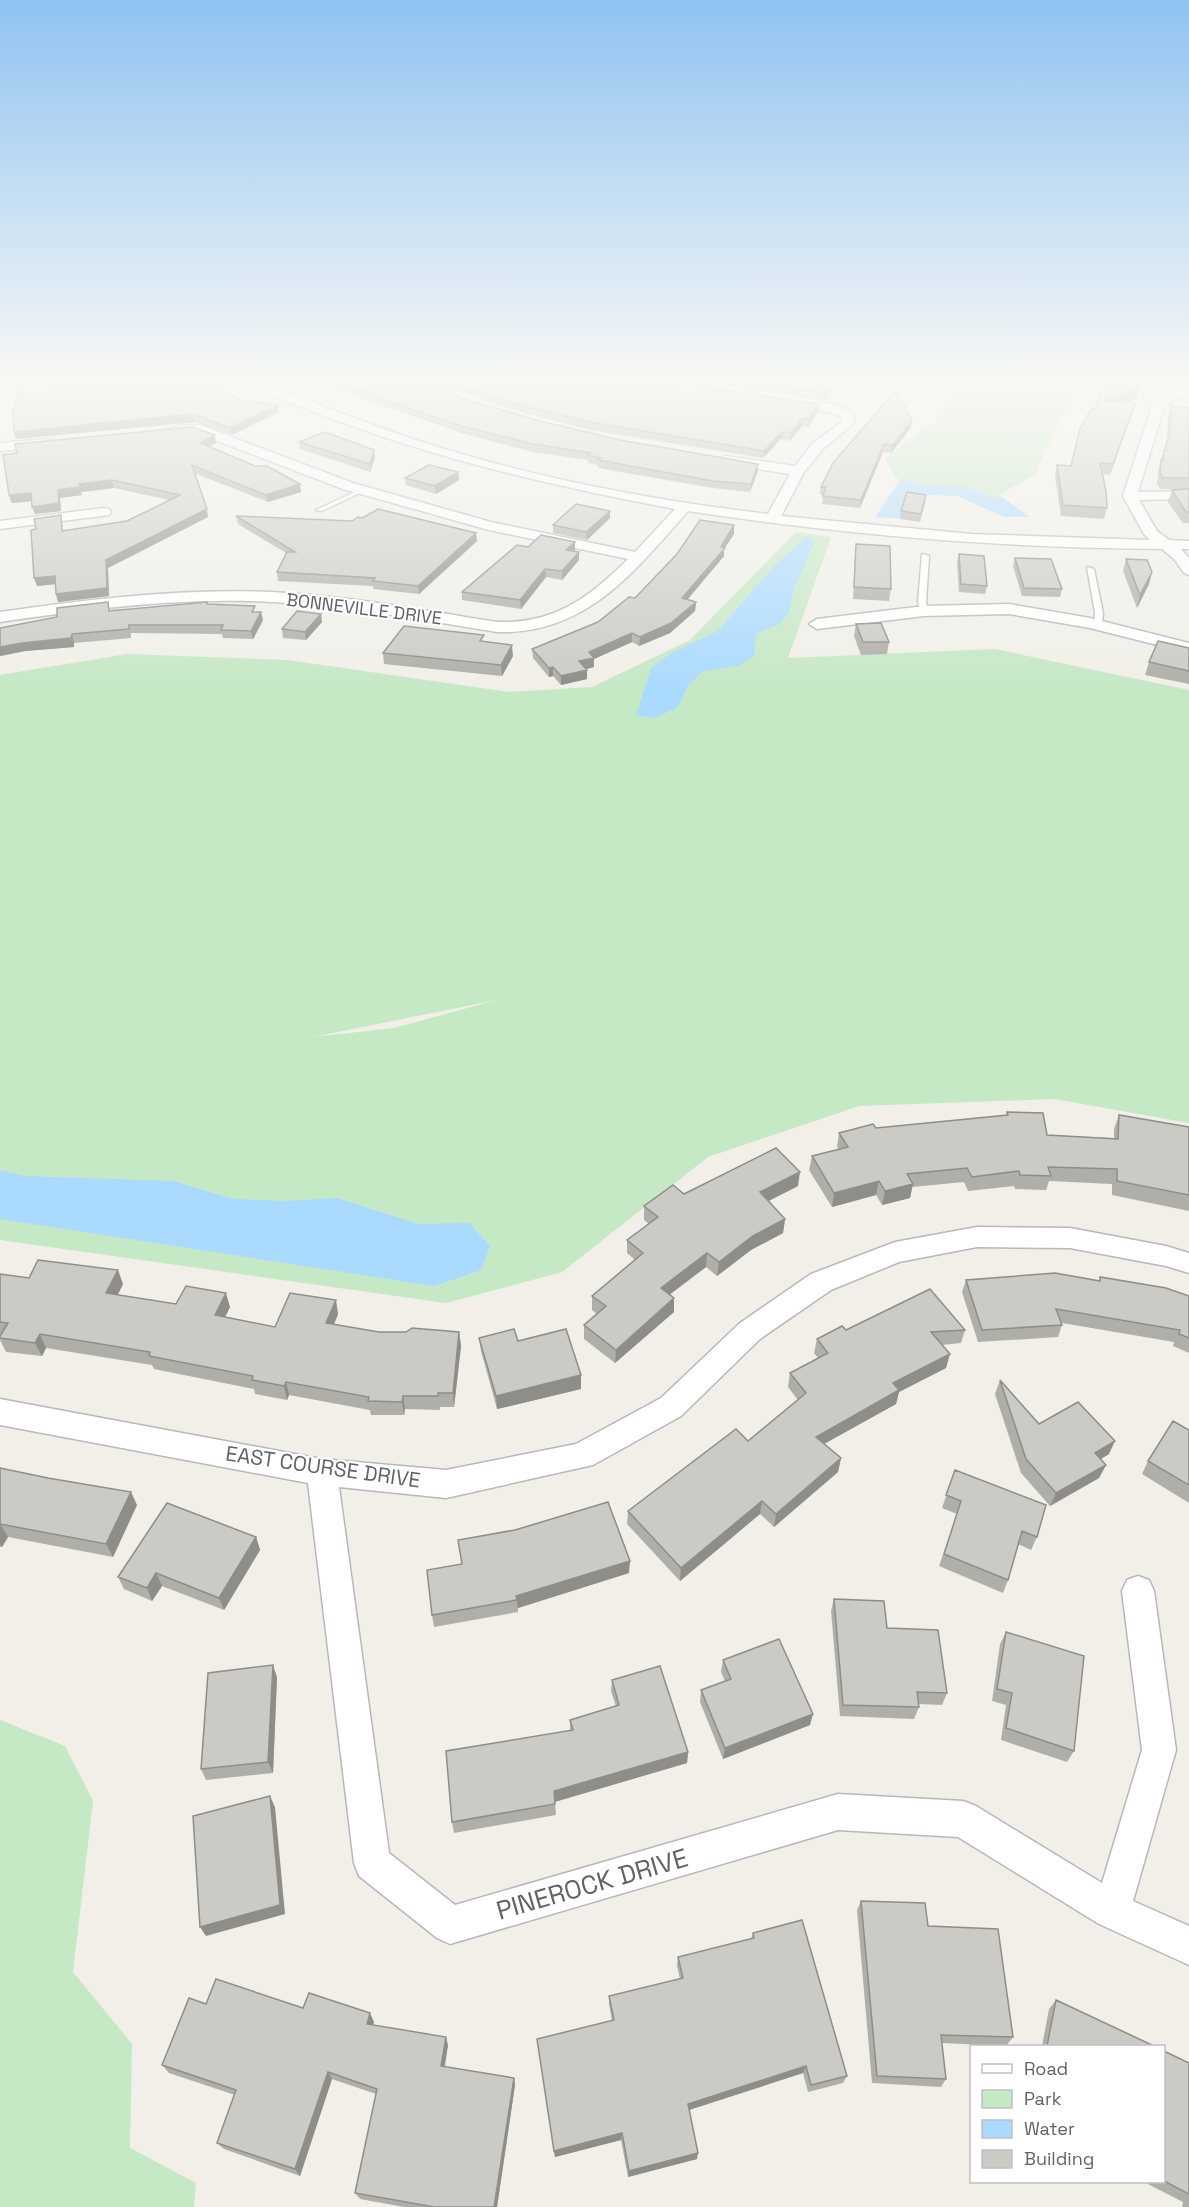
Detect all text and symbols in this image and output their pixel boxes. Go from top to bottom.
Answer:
street label: BONNEVILLE DRIVE [285,588,443,629]
street label: EAST COURSE DRIVE [224,1439,422,1494]
street label: PINEROCK DRIVE [492,1840,692,1928]
legend [970,2045,1165,2183]
text: Road [1024,2057,1068,2080]
text: Park [1024,2087,1062,2110]
text: Water [1024,2117,1075,2140]
text: Building [1024,2147,1094,2170]

